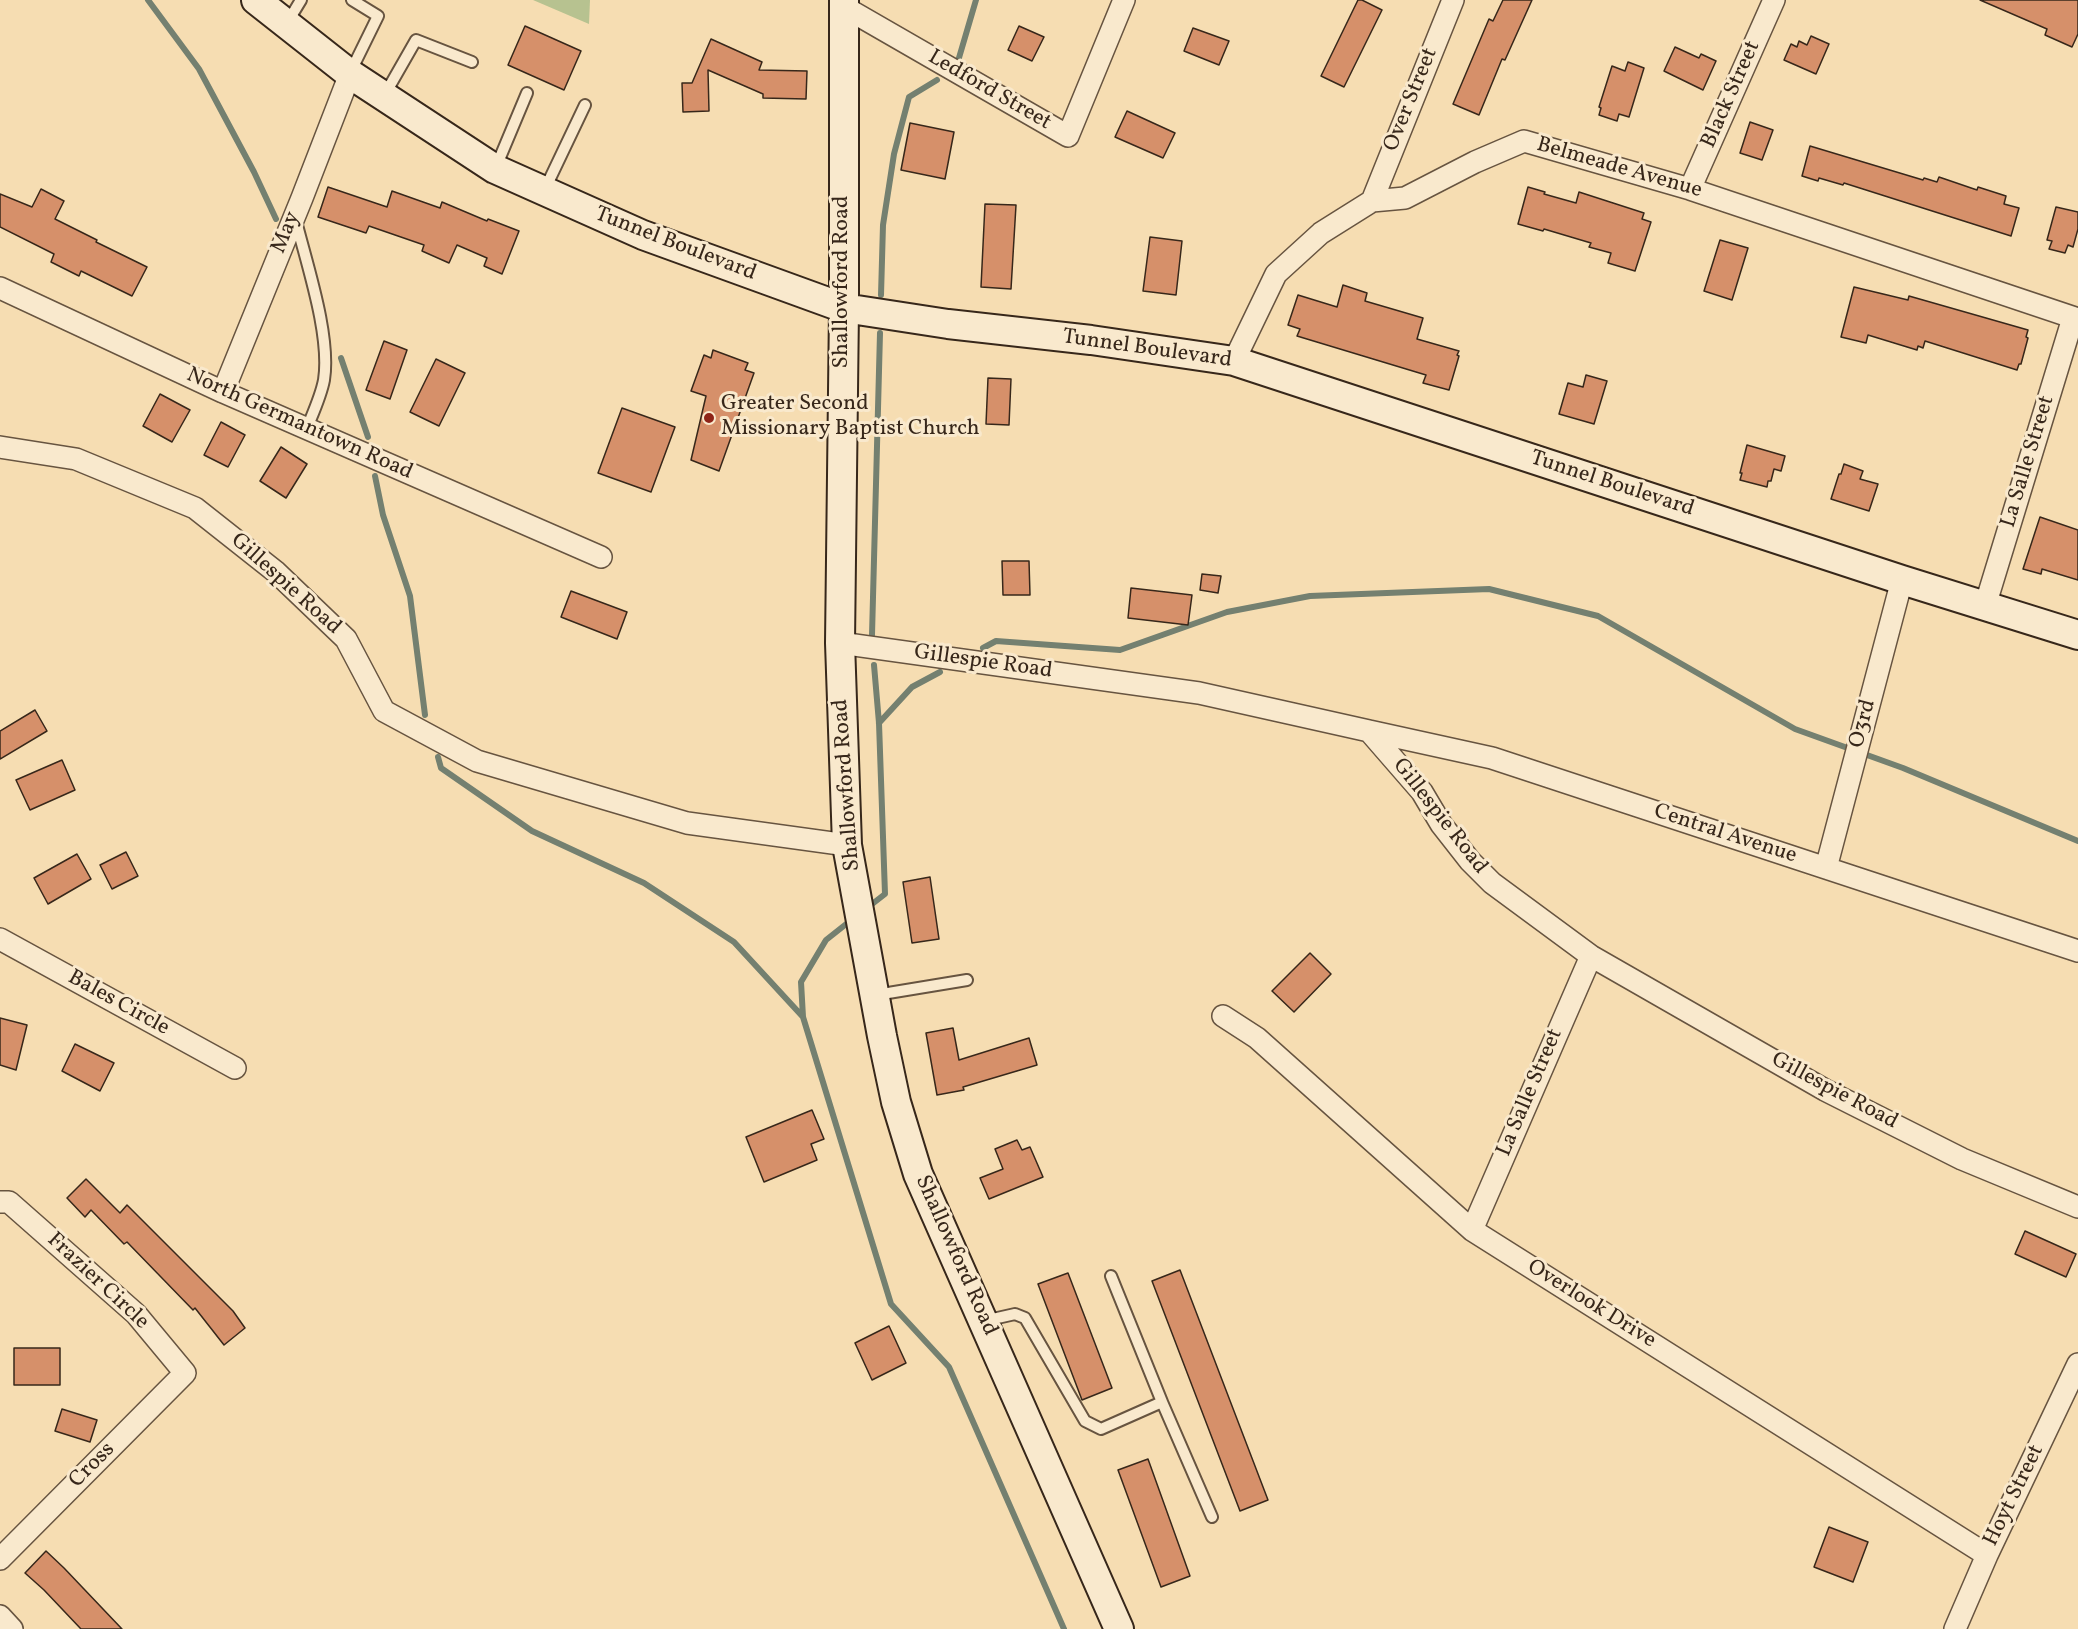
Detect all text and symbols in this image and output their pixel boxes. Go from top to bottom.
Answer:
street label: Black Street [1697,37,1767,153]
street label: Over Street [1379,44,1445,156]
street label: Ledford Street [923,45,1055,137]
street label: Belmeade Avenue [1533,133,1705,205]
street label: Shallowford Road [830,196,856,368]
street label: Tunnel Boulevard [591,202,759,288]
street label: May [267,208,307,258]
street label: Tunnel Boulevard [1061,325,1233,375]
street label: North Germantown Road [182,363,416,487]
place label: Greater Second Missionary Baptist Church [721,392,980,444]
street label: La Salle Street [1996,393,2062,531]
marker: Greater Second Missionary Baptist Church [702,411,716,425]
street label: Tunnel Boulevard [1527,446,1697,524]
street label: Gillespie Road [224,529,346,641]
street label: Gillespie Road [912,640,1054,686]
street label: O3rd [1845,697,1883,751]
street label: Shallowford Road [829,698,867,872]
street label: Gillespie Road [1386,754,1492,880]
street label: Central Avenue [1650,799,1800,871]
street label: Bales Circle [63,965,173,1043]
street label: La Salle Street [1492,1025,1570,1161]
street label: Gillespie Road [1766,1048,1902,1136]
street label: Shallowford Road [908,1172,1002,1340]
street label: Frazier Circle [40,1228,154,1336]
street label: Overlook Drive [1522,1255,1660,1355]
street label: Cross [65,1438,121,1494]
street label: Hoyt Street [1979,1441,2051,1551]

